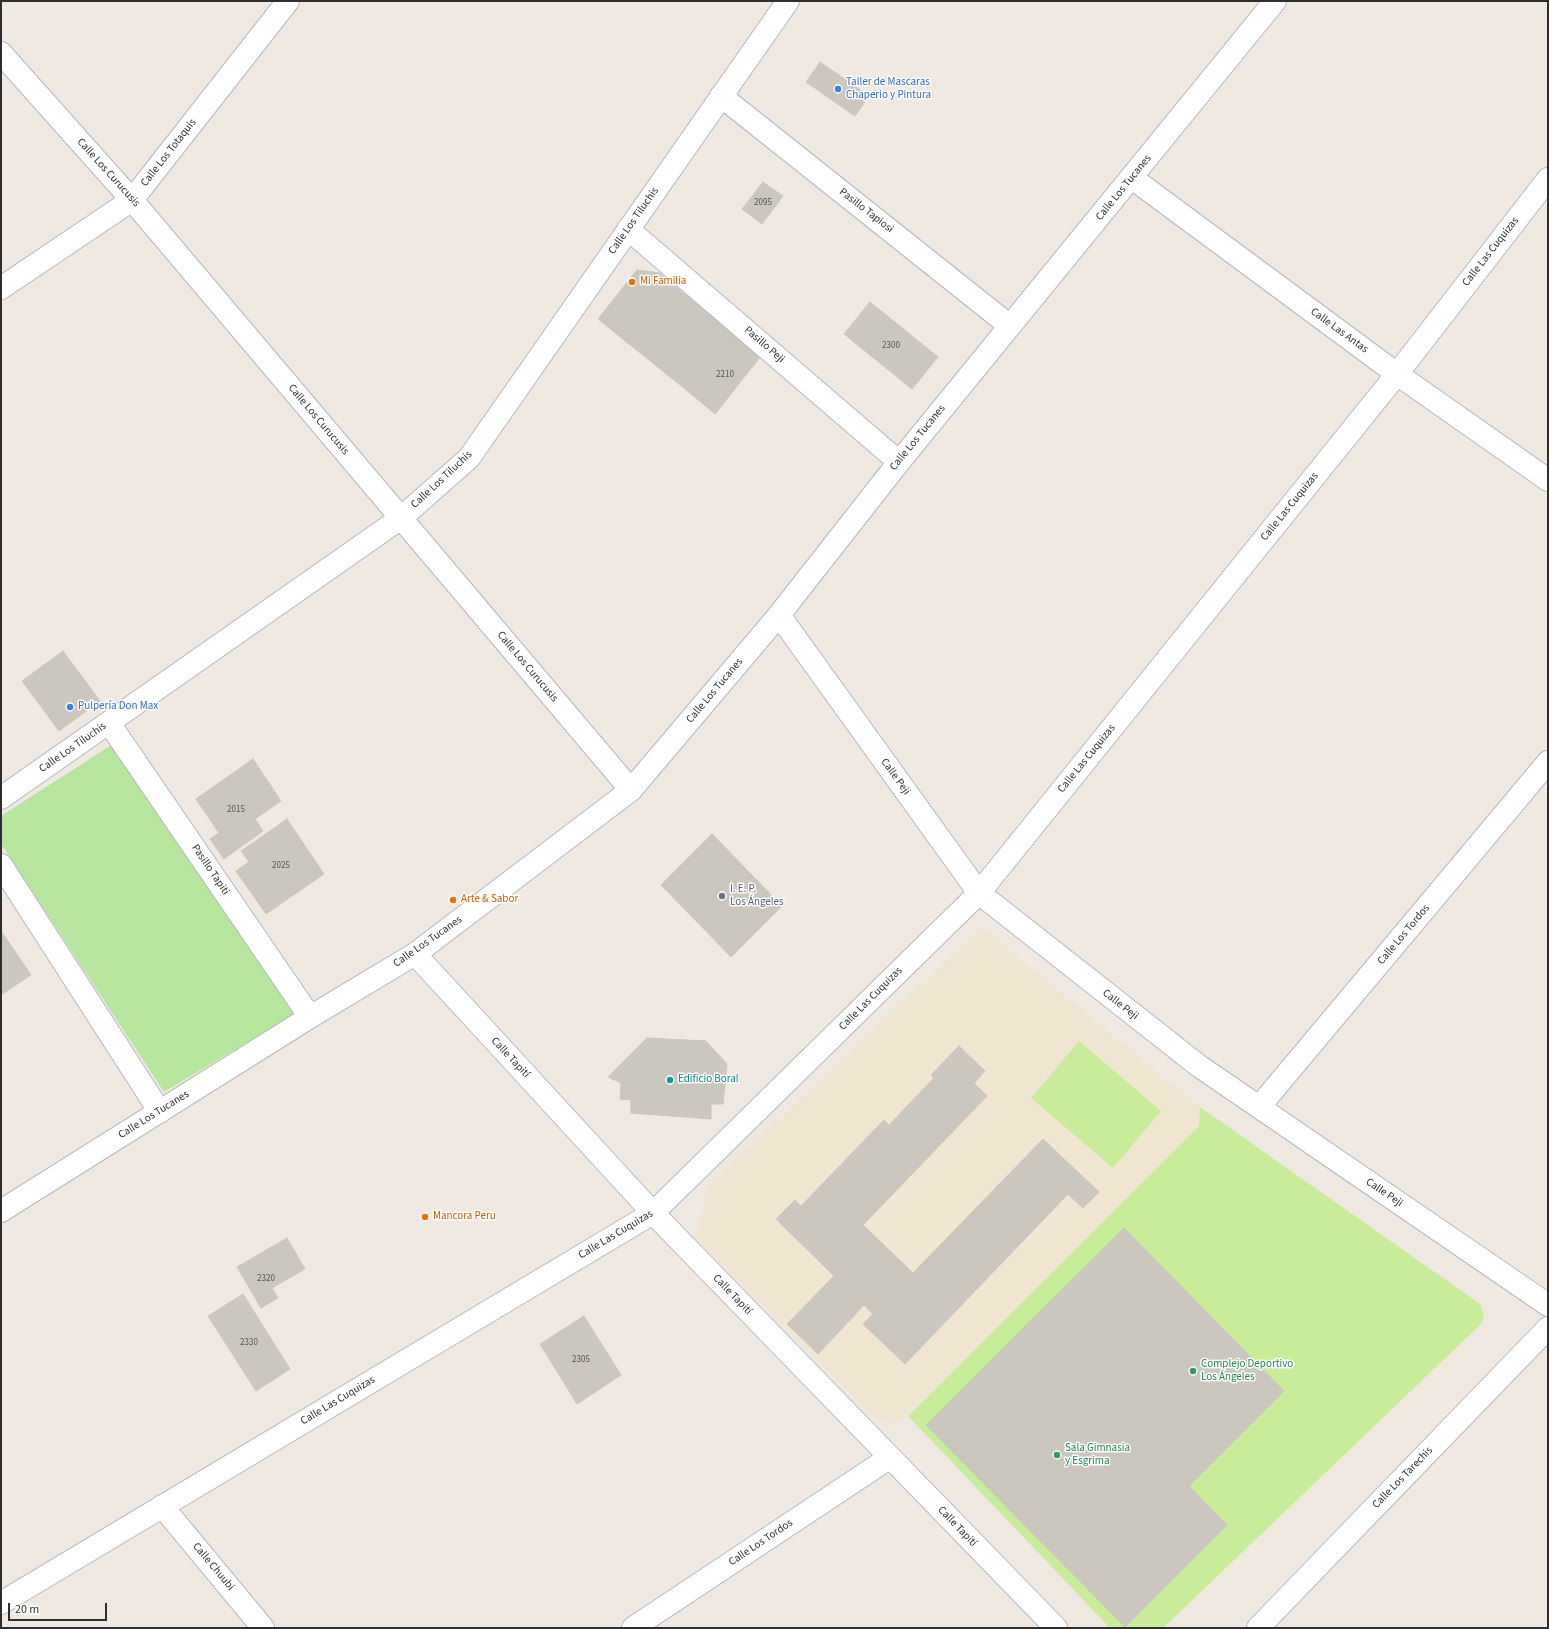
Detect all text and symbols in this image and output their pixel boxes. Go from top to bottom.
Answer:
place label: Taller de Mascaras Chaperio y Pintura [846,76,931,102]
marker: Taller de Mascaras Chaperio y Pintura [833,84,843,94]
street label: Calle Los Totaquis [138,116,200,190]
street label: Calle Los Curucusis [74,136,142,210]
street label: Calle Los Tucanes [1093,152,1155,224]
street label: Calle Los Tiluchis [606,185,662,257]
street label: Pasillo Tapiosi [836,186,896,236]
house number: 2095 [754,198,772,208]
street label: Calle Las Cuquizas [1460,215,1522,289]
place label: Mi Familia [640,275,686,289]
marker: Mi Familia [627,277,637,287]
street label: Calle Las Antas [1307,306,1371,356]
street label: Pasillo Peji [741,324,787,366]
house number: 2300 [882,341,900,351]
house number: 2210 [716,370,734,380]
street label: Calle Los Curucusis [285,382,351,458]
street label: Calle Los Tucanes [887,402,949,474]
street label: Calle Los Tiluchis [409,448,475,512]
street label: Calle Las Cuquizas [1258,470,1322,544]
street label: Calle Los Curucusis [494,629,560,705]
street label: Calle Los Tucanes [684,656,746,726]
place label: Pulpería Don Max [78,700,158,714]
marker: Pulpería Don Max [65,702,75,712]
street label: Calle Los Tiluchis [37,720,109,776]
street label: Calle Las Cuquizas [1055,722,1119,796]
street label: Calle Peji [877,756,913,798]
house number: 2015 [227,805,245,815]
street label: Pasillo Tapiti [188,842,232,898]
house number: 2025 [272,861,290,871]
place label: I. E. P. Los Ángeles [730,883,784,909]
marker: I. E. P. Los Ángeles [717,891,727,901]
place label: Arte & Sabor [461,893,518,907]
marker: Arte & Sabor [448,895,458,905]
street label: Calle Los Tordos [1375,902,1433,968]
street label: Calle Los Tucanes [391,913,465,971]
street label: Calle Las Cuquizas [837,965,905,1033]
street label: Calle Peji [1099,987,1141,1023]
street label: Calle Tapití [488,1035,532,1081]
place label: Edificio Boral [678,1073,739,1087]
marker: Edificio Boral [665,1075,675,1085]
street label: Calle Los Tucanes [116,1088,192,1142]
street label: Calle Peji [1363,1176,1405,1210]
street label: Calle Las Cuquizas [576,1208,656,1262]
place label: Mancora Peru [433,1210,496,1224]
marker: Mancora Peru [420,1212,430,1222]
street label: Calle Tapití [710,1272,754,1318]
house number: 2320 [257,1274,275,1284]
house number: 2330 [240,1338,258,1348]
house number: 2305 [572,1355,590,1365]
place label: Complejo Deportivo Los Ángeles [1201,1358,1293,1384]
marker: Complejo Deportivo Los Ángeles [1188,1366,1198,1376]
street label: Calle Las Cuquizas [298,1374,378,1428]
place label: Sala Gimnasia y Esgrima [1065,1442,1130,1468]
street label: Calle Los Tarechis [1370,1444,1436,1512]
marker: Sala Gimnasia y Esgrima [1052,1450,1062,1460]
street label: Calle Tapití [935,1504,979,1550]
street label: Calle Los Tordos [726,1517,796,1569]
street label: Calle Chuubi [189,1540,237,1594]
scale bar [10,1595,109,1621]
text: 20 m [15,1601,39,1618]

